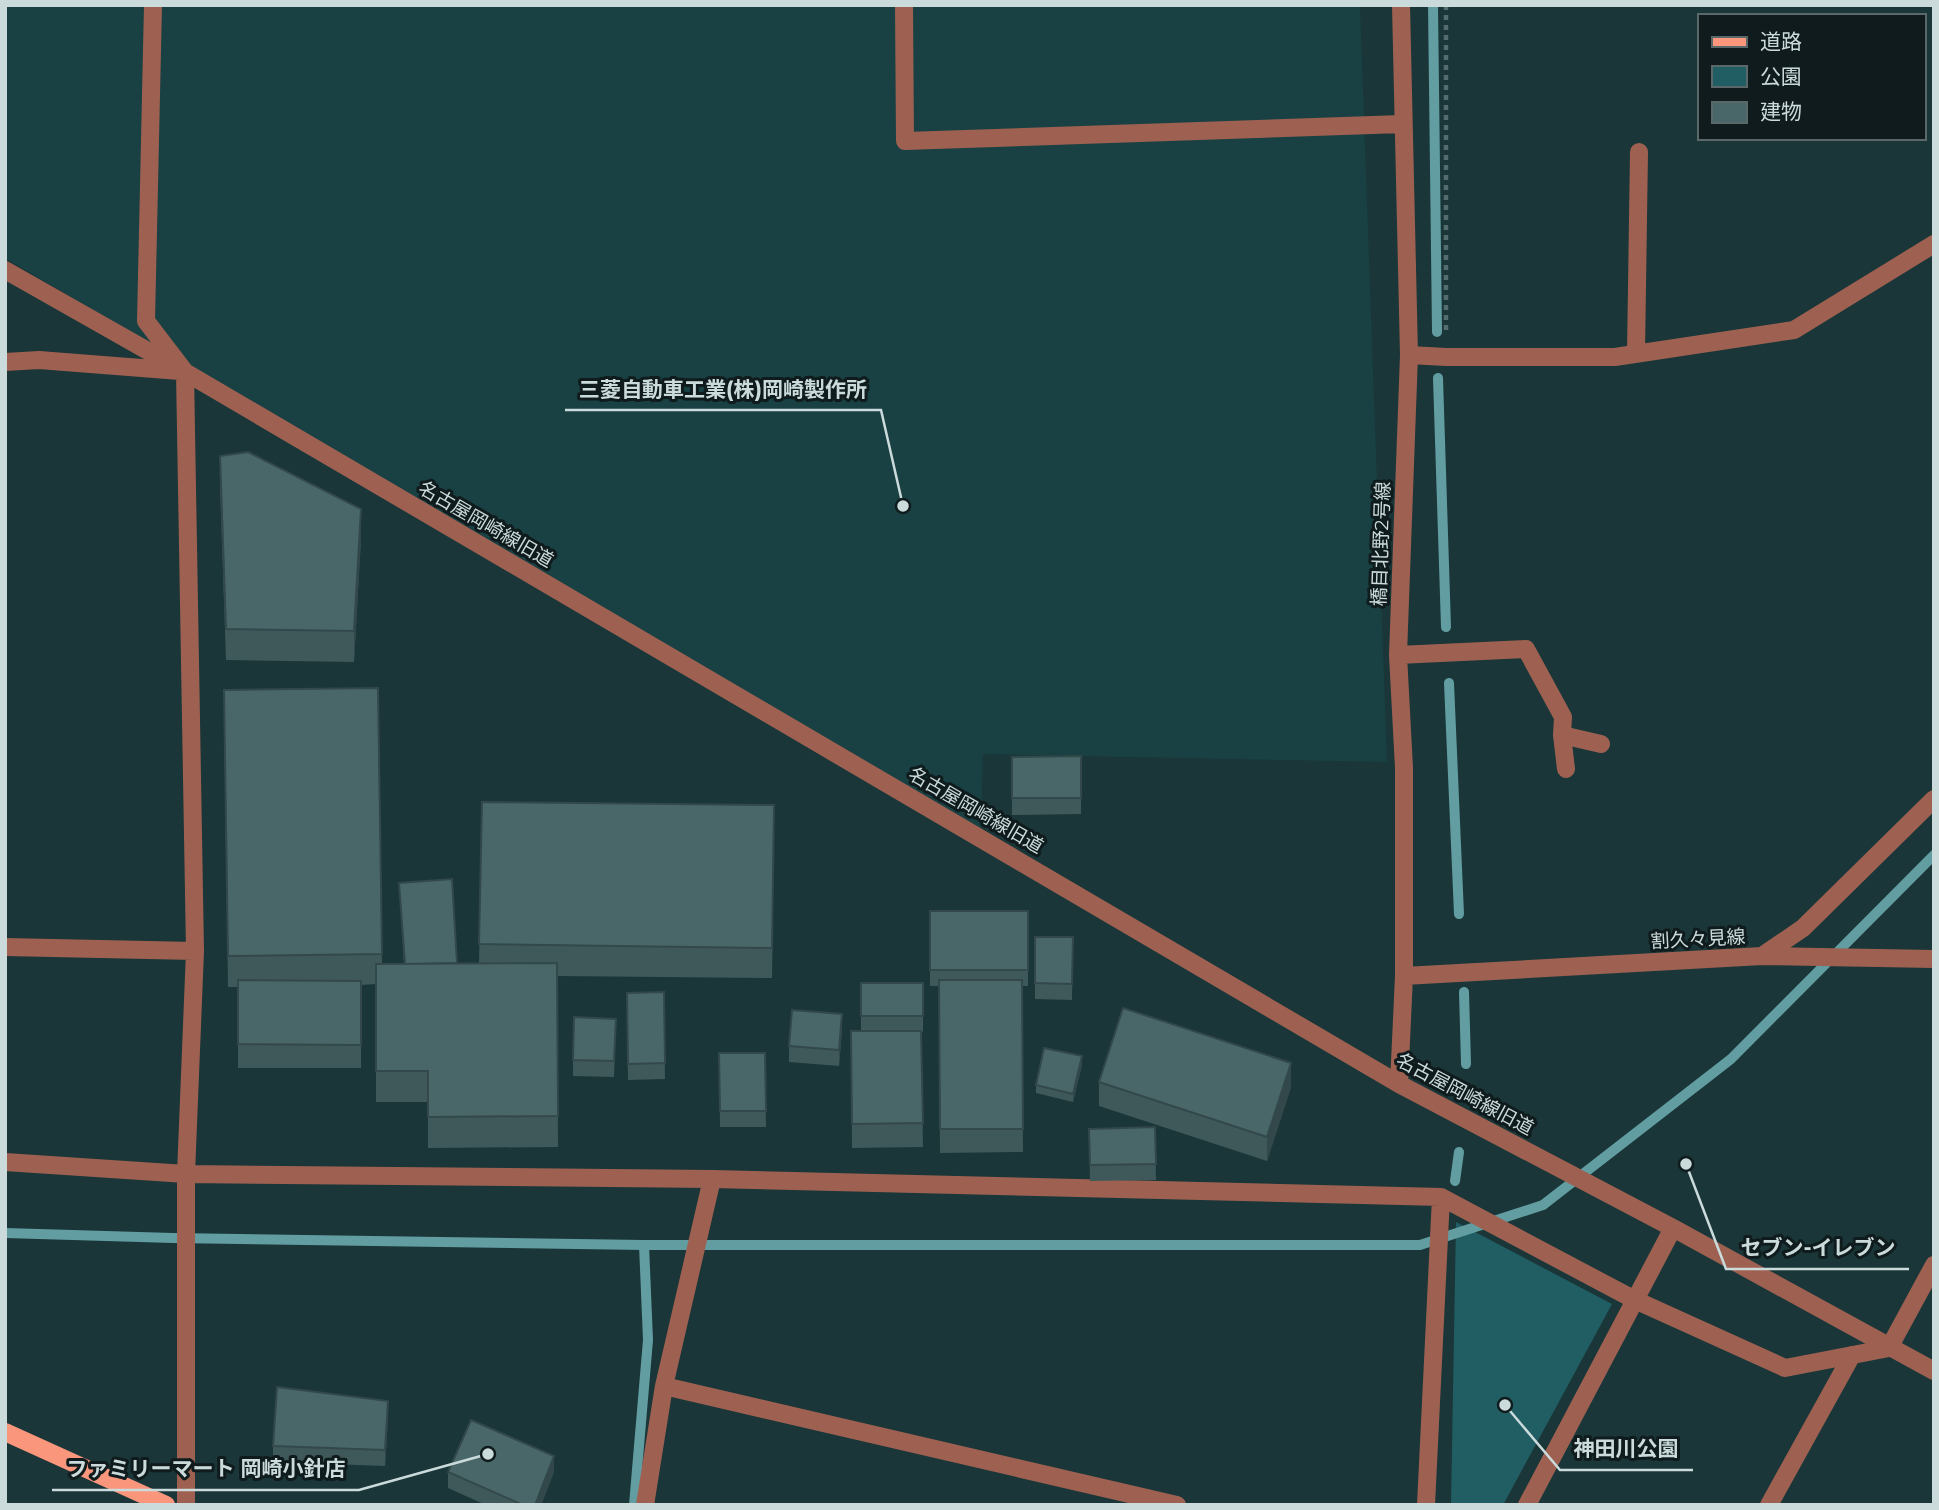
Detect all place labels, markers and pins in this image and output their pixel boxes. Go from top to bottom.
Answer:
callout: 三菱自動車工業(株)岡崎製作所 [565,368,881,410]
callout: セブン-イレブン [1726,1227,1909,1269]
callout: 神田川公園 [1560,1428,1693,1470]
callout: ファミリーマート 岡崎小針店 [52,1448,359,1490]

